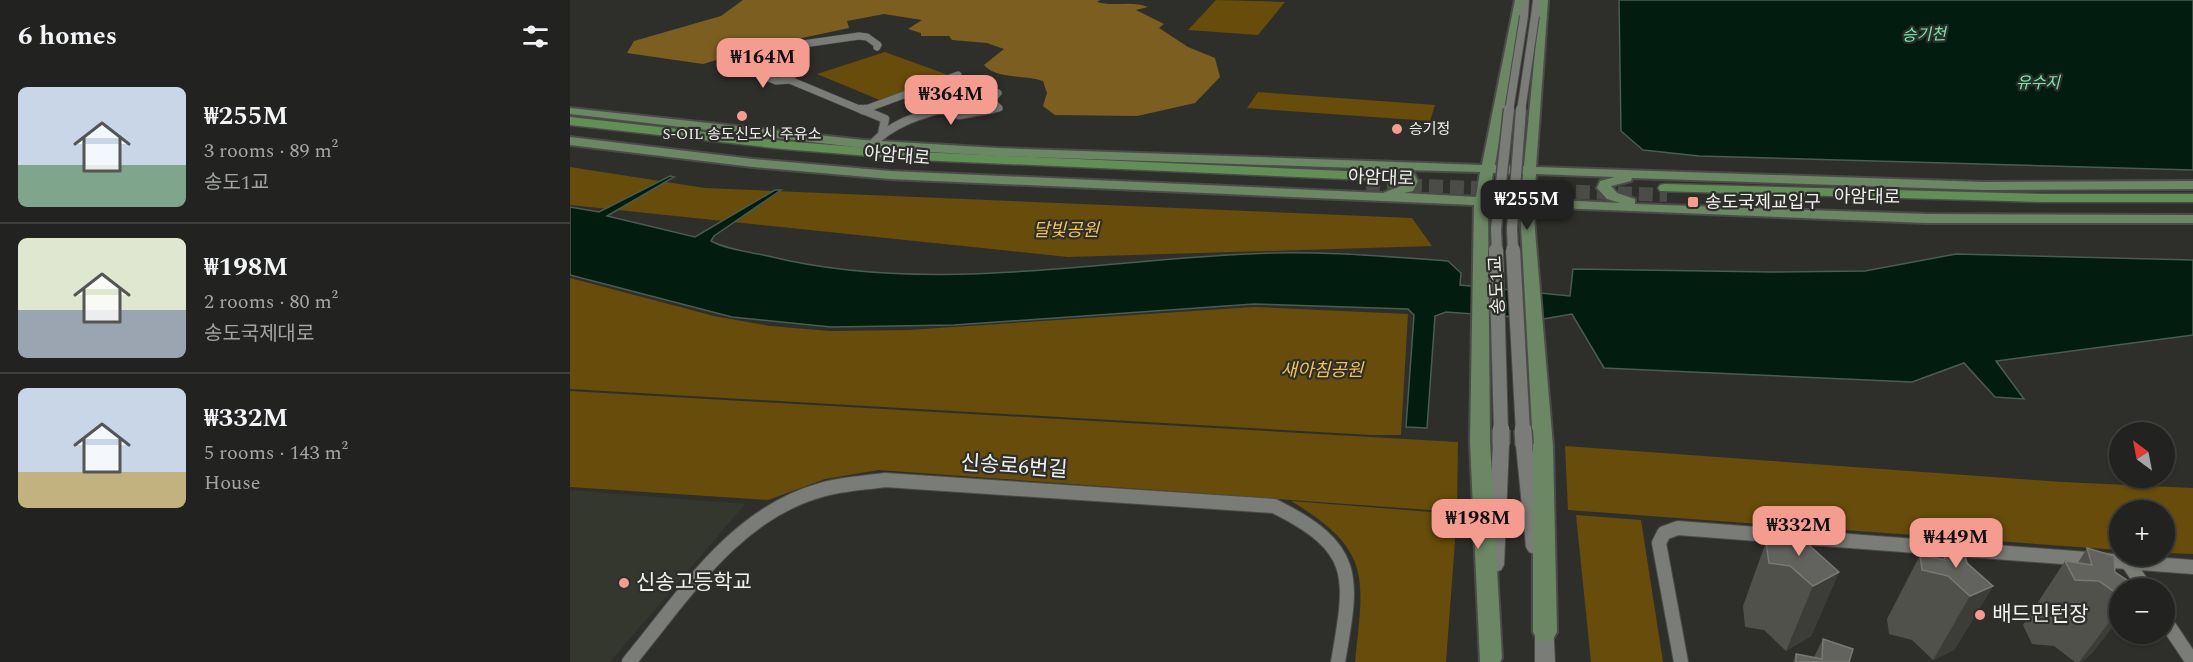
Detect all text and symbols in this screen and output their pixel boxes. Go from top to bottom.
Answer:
text: 6 homes [18,16,117,56]
icon: filters [519,20,552,53]
water label: 승기천 [1902,22,1949,48]
pin: ₩164M [721,38,805,89]
text: ₩164M [731,42,795,72]
water label: 유수지 [2016,71,2061,95]
pin: ₩364M [909,75,993,126]
text: ₩364M [919,79,983,109]
text: ₩255M [204,96,288,136]
marker: S-OIL 송도신도시 주유소 [735,109,749,123]
icon: home [66,111,138,183]
place label: 승기정 [1409,118,1450,141]
marker: 승기정 [1390,122,1404,136]
place label: S-OIL 송도신도시 주유소 [663,123,822,146]
text: 3 rooms · 89 m² [204,136,338,166]
street label: 아암대로 [863,140,931,172]
street label: 아암대로 [1347,163,1415,193]
text: 송도1교 [204,168,269,198]
pin: ₩255M [1485,180,1569,231]
street label: 아암대로 [1834,183,1900,211]
text: ₩255M [1495,184,1559,214]
place label: 송도국제교입구 [1705,189,1821,216]
marker: 송도국제교입구 [1686,195,1700,209]
park label: 달빛공원 [1033,217,1101,244]
text: ₩198M [204,247,288,287]
street label: 송도1교 [1482,255,1512,315]
icon: home [66,262,138,334]
text: 2 rooms · 80 m² [204,287,338,317]
text: 송도국제대로 [204,319,314,349]
park label: 새아침공원 [1281,357,1365,384]
text: ₩332M [204,398,288,438]
icon: home [66,412,138,484]
north arrow [2109,422,2175,488]
map controls [2109,422,2175,644]
text: 5 rooms · 143 m² [204,438,348,468]
street label: 신송로6번길 [959,447,1069,487]
text: House [204,468,261,498]
pin: ₩198M [1436,499,1520,550]
button: + [2109,500,2175,566]
text: ₩198M [1446,503,1510,533]
pin: ₩332M [1757,506,1841,557]
text: ₩332M [1767,510,1831,540]
pin: ₩449M [1914,518,1998,569]
text: ₩449M [1924,522,1988,552]
place label: 신송고등학교 [636,567,752,599]
marker: 신송고등학교 [617,576,631,590]
button: − [2109,578,2175,644]
place label: 배드민턴장 [1992,599,2089,631]
marker: 배드민턴장 [1973,608,1987,622]

